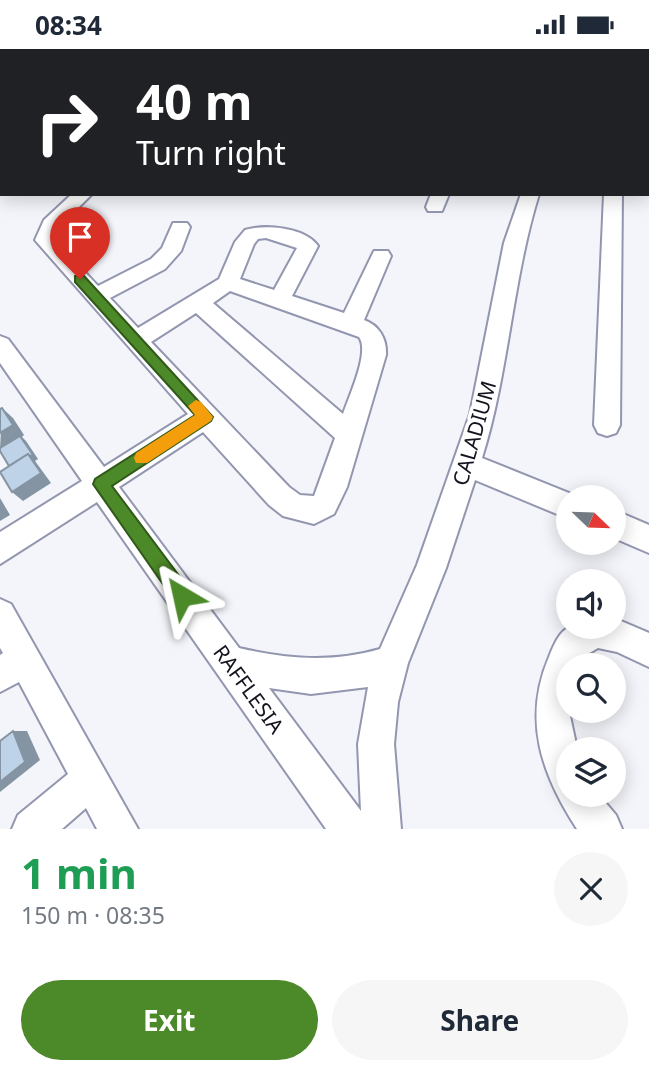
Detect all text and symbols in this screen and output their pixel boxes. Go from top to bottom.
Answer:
text: 08:34 [35,7,102,43]
text: 40 m [136,68,253,134]
icon: right [21,77,112,168]
text: Turn right [136,131,286,174]
pin [50,207,110,279]
icon: arrive [61,218,99,256]
street label: CALADIUM [446,377,502,489]
north arrow [556,485,626,555]
map controls [556,485,626,807]
position arrow [145,559,219,633]
button: sound [556,569,626,639]
street label: RAFFLESIA [207,639,291,739]
button: search [556,653,626,723]
button: layers [556,737,626,807]
text: 1 min [21,844,137,901]
button: close [554,852,628,926]
text: 150 m · 08:35 [21,899,165,931]
button: Exit [21,980,318,1060]
button: Share [332,980,628,1060]

